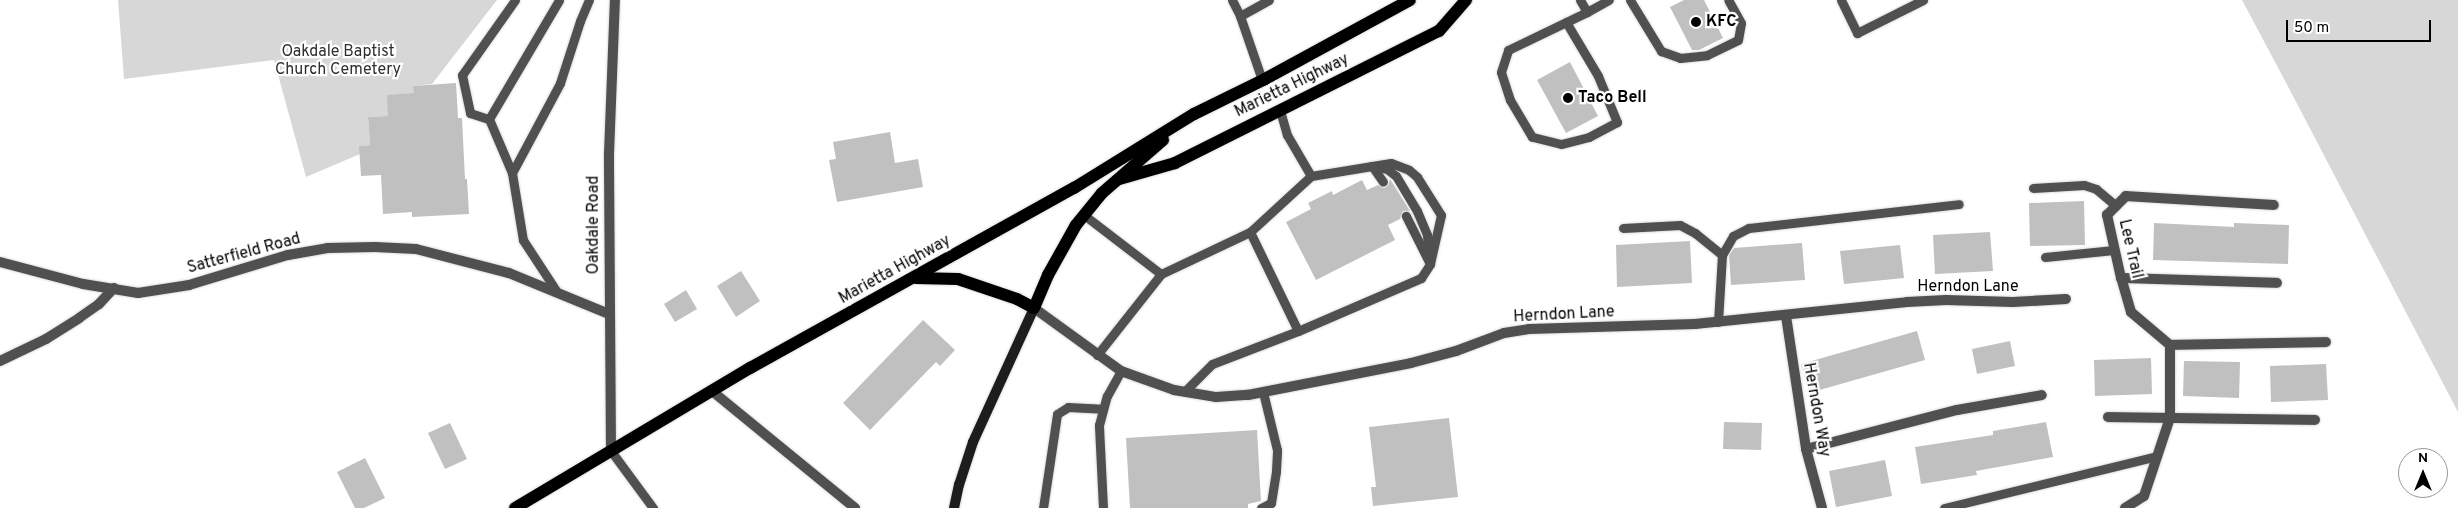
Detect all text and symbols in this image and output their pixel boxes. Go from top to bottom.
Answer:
scale bar [2288,10,2433,42]
place label: KFC [1706,12,1736,32]
marker: KFC [1690,16,1702,28]
text: 50 m [2294,19,2329,38]
park label: Oakdale Baptist Church Cemetery [275,42,401,80]
street label: Marietta Highway [1232,50,1352,122]
place label: Taco Bell [1578,88,1647,108]
marker: Taco Bell [1562,92,1574,104]
street label: Oakdale Road [584,176,604,274]
street label: Lee Trail [2114,217,2146,281]
street label: Satterfield Road [185,230,303,278]
street label: Marietta Highway [836,231,954,309]
street label: Herndon Lane [1917,277,2019,297]
street label: Herndon Lane [1513,303,1615,327]
street label: Herndon Way [1798,361,1834,459]
north arrow [2398,448,2448,498]
text: N [2418,450,2428,467]

